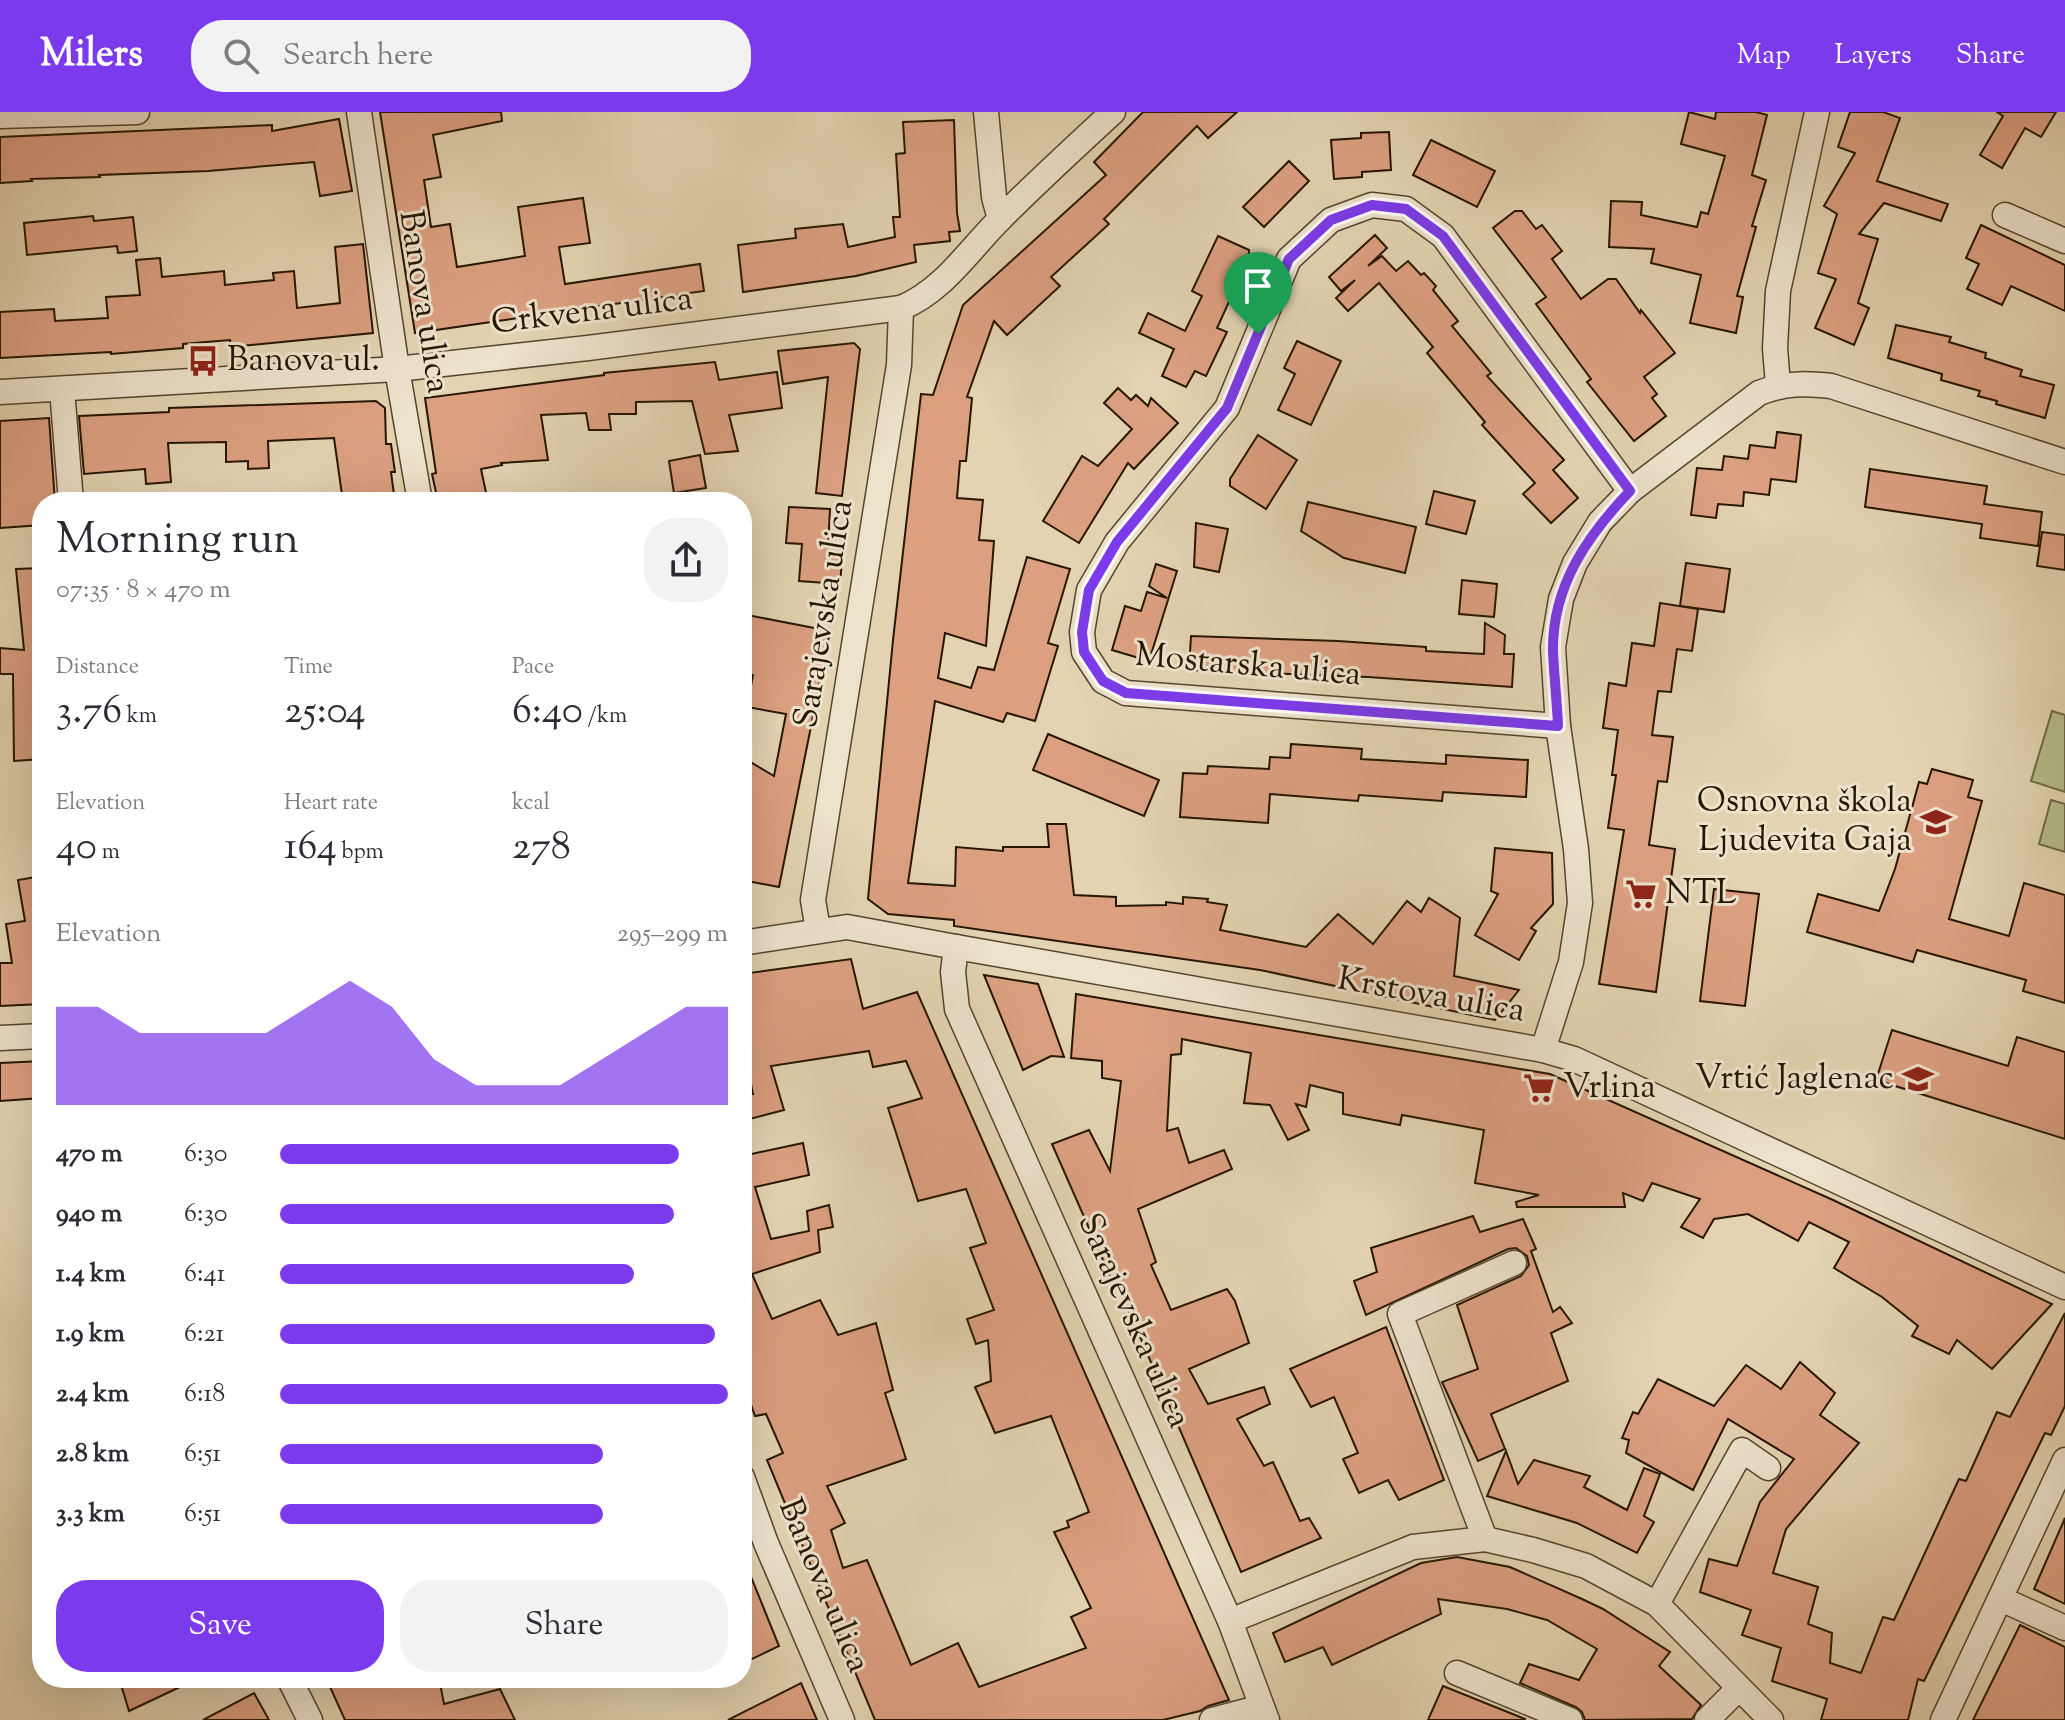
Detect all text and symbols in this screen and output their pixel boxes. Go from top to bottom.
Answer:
search box [191,20,751,92]
text: Milers [40,29,143,83]
icon: search [219,34,263,78]
text: Search here [283,35,433,78]
text: Map [1737,36,1790,76]
text: Layers [1834,36,1912,76]
text: Share [1956,36,2025,76]
street label: Banova ulica [384,207,462,397]
pin [1224,252,1292,334]
icon: arrive [1236,264,1280,308]
street label: Crkvena ulica [488,275,696,349]
place label: Banova ul. [227,337,380,386]
bus stop icon: Banova ul. [186,344,220,378]
street label: Sarajevska ulica [783,496,867,732]
text: Morning run [56,510,299,573]
button: share [644,518,728,602]
text: 07:35 · 8 × 470 m [56,572,231,609]
street label: Mostarska ulica [1133,632,1363,700]
text: Distance [56,652,139,684]
text: Time [284,652,333,684]
text: Pace [512,652,554,684]
text: 3.76 [56,684,122,741]
text: 25:04 [284,684,366,741]
text: 6:40 [512,684,583,741]
text: km [122,701,157,733]
text: /km [583,701,627,733]
place label: Osnovna škola Ljudevita Gaja [1697,778,1912,866]
text: Elevation [56,788,145,820]
text: Heart rate [284,788,378,820]
text: kcal [512,788,550,820]
school or university icon: Osnovna škola Ljudevita Gaja [1919,805,1953,839]
text: 40 [56,820,97,877]
text: 164 [284,820,337,877]
text: 278 [512,820,571,877]
text: m [97,837,120,869]
text: bpm [337,837,384,869]
place label: NTL [1665,870,1737,919]
supermarket icon: NTL [1624,877,1658,911]
text: Elevation [56,916,161,953]
text: 295–299 m [617,916,728,953]
street label: Krstova ulica [1333,955,1529,1037]
place label: Vrtić Jaglenac [1695,1055,1894,1104]
school or university icon: Vrtić Jaglenac [1901,1062,1935,1096]
place label: Vrlina [1563,1064,1656,1113]
supermarket icon: Vrlina [1522,1071,1556,1105]
text: 470 m [56,1136,122,1173]
text: 6:30 [184,1136,227,1173]
text: 940 m [56,1196,122,1233]
text: 6:30 [184,1196,227,1233]
street label: Sarajevska ulica [1064,1206,1202,1436]
text: 1.4 km [56,1256,126,1293]
text: 6:41 [184,1256,225,1293]
text: 1.9 km [56,1316,125,1353]
text: 6:21 [184,1316,224,1353]
text: 2.4 km [56,1376,129,1413]
text: 6:18 [184,1376,225,1413]
text: 2.8 km [56,1436,129,1473]
text: 6:51 [184,1436,221,1473]
street label: Banova ulica [764,1491,882,1681]
text: 3.3 km [56,1496,125,1533]
text: 6:51 [184,1496,221,1533]
button: Save [56,1580,384,1672]
button: Share [400,1580,728,1672]

